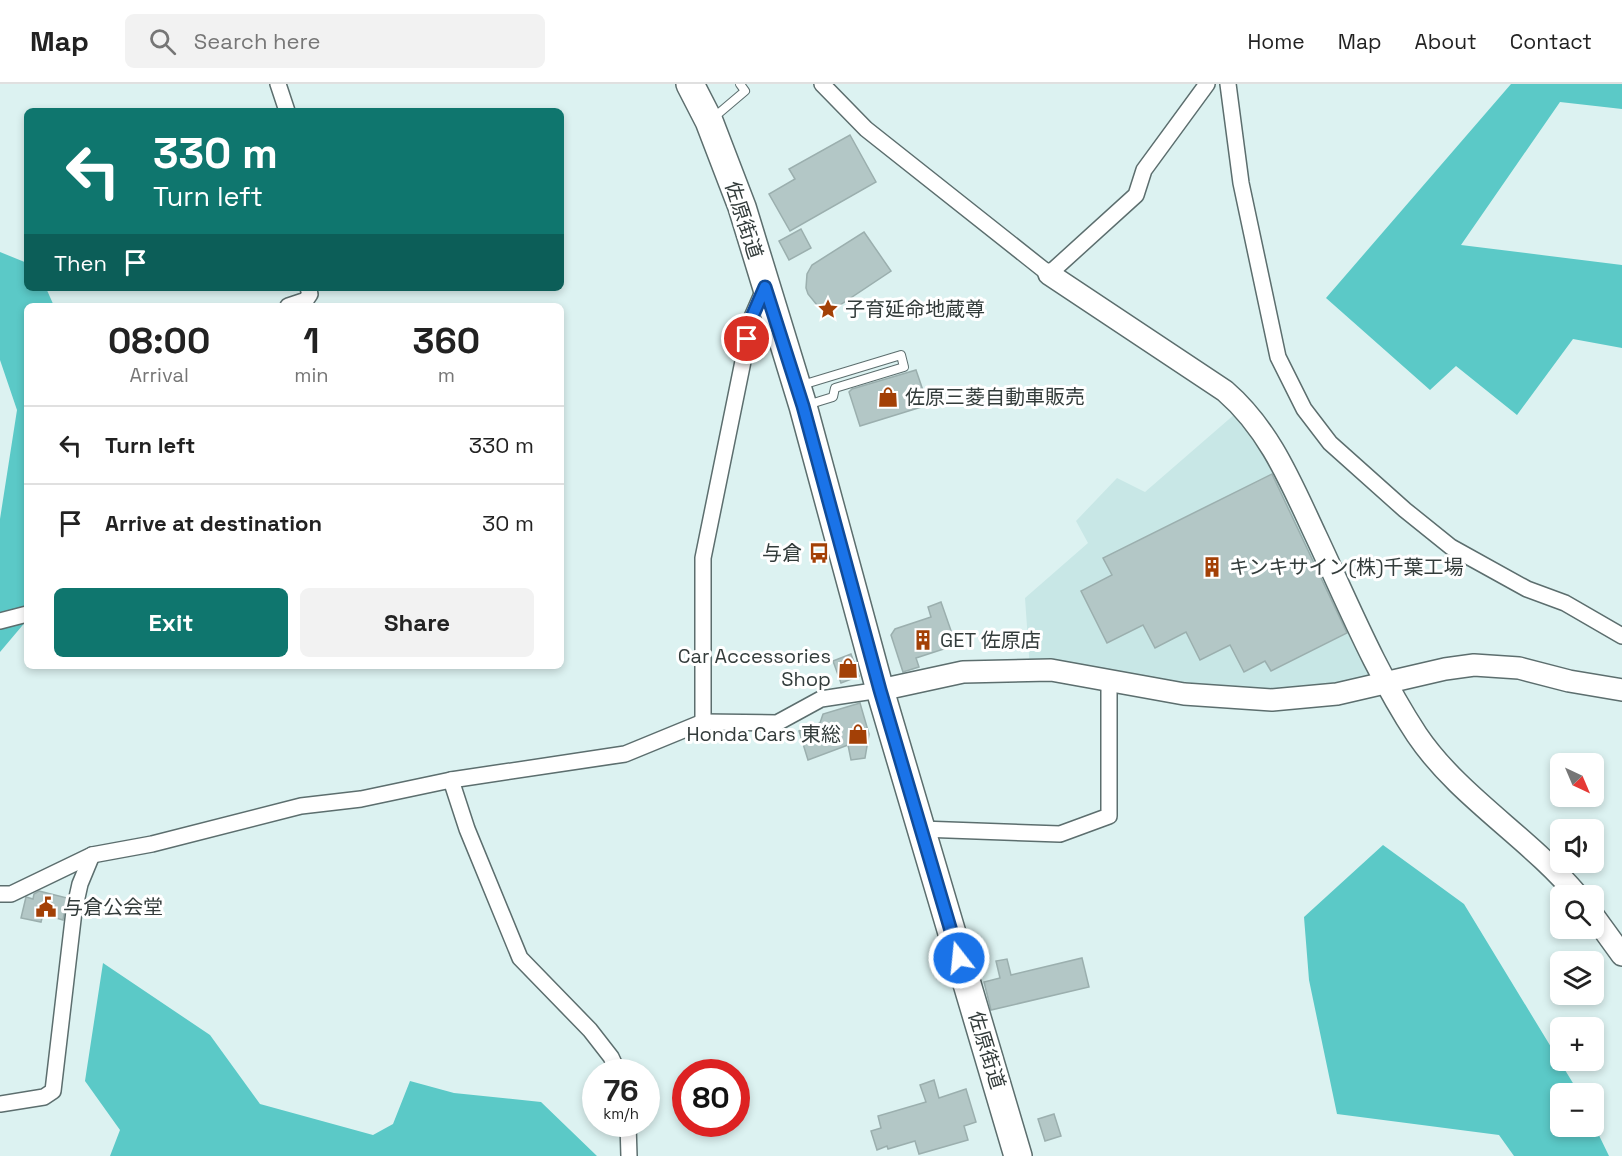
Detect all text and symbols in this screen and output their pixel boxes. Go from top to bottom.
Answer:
search box [125,14,545,68]
text: Map [30,23,89,59]
icon: search [146,25,179,58]
text: Search here [194,27,321,55]
text: Home [1247,28,1305,55]
text: Map [1338,28,1382,55]
text: About [1415,28,1477,55]
text: Contact [1510,28,1592,55]
text: 330 m [153,127,278,180]
icon: left [54,132,132,210]
street label: 佐原街道 [719,178,769,262]
text: Turn left [153,179,263,214]
icon: arrive [119,246,152,279]
text: Then [54,249,107,277]
place label: 子育延命地蔵尊 [845,296,985,322]
place icon: 子育延命地蔵尊 [816,297,840,321]
pin [721,313,772,364]
text: 08:00 [108,318,210,364]
text: 1 [303,318,320,364]
text: 360 [413,318,480,364]
icon: arrive [730,322,763,355]
text: Arrival [129,362,189,388]
text: min [294,362,329,388]
text: m [438,362,455,388]
place label: 佐原三菱自動車販売 [905,384,1085,410]
shop icon: 佐原三菱自動車販売 [876,385,900,409]
icon: left [54,429,87,462]
text: Turn left [105,431,195,459]
text: 330 m [469,431,534,459]
icon: arrive [54,507,87,540]
text: Arrive at destination [105,509,322,537]
text: 30 m [482,509,534,537]
place label: 与倉 [762,540,802,566]
bus stop icon: 与倉 [807,541,831,565]
place label: キンキサイン(株)千葉工場 [1229,554,1464,580]
building icon: キンキサイン(株)千葉工場 [1200,555,1224,579]
button: Exit [54,588,288,657]
button: Share [300,588,534,657]
place label: GET 佐原店 [940,627,1041,653]
building icon: GET 佐原店 [911,628,935,652]
place label: Car Accessories Shop [678,643,831,692]
shop icon: Car Accessories Shop [836,656,860,680]
place label: Honda Cars 東総 [686,721,841,747]
shop icon: Honda Cars 東総 [846,722,870,746]
north arrow [1550,753,1604,807]
map controls [1550,753,1604,1137]
button: sound [1550,819,1604,873]
button: search [1550,885,1604,939]
place label: 与倉公会堂 [63,894,163,920]
public building icon: 与倉公会堂 [34,895,58,919]
position arrow [927,926,991,990]
button: layers [1550,951,1604,1005]
street label: 佐原街道 [963,1008,1011,1092]
button: + [1550,1017,1604,1071]
speed limit sign: 80 [672,1059,750,1137]
text: 76 [603,1071,639,1110]
button: − [1550,1083,1604,1137]
text: km/h [603,1104,639,1123]

